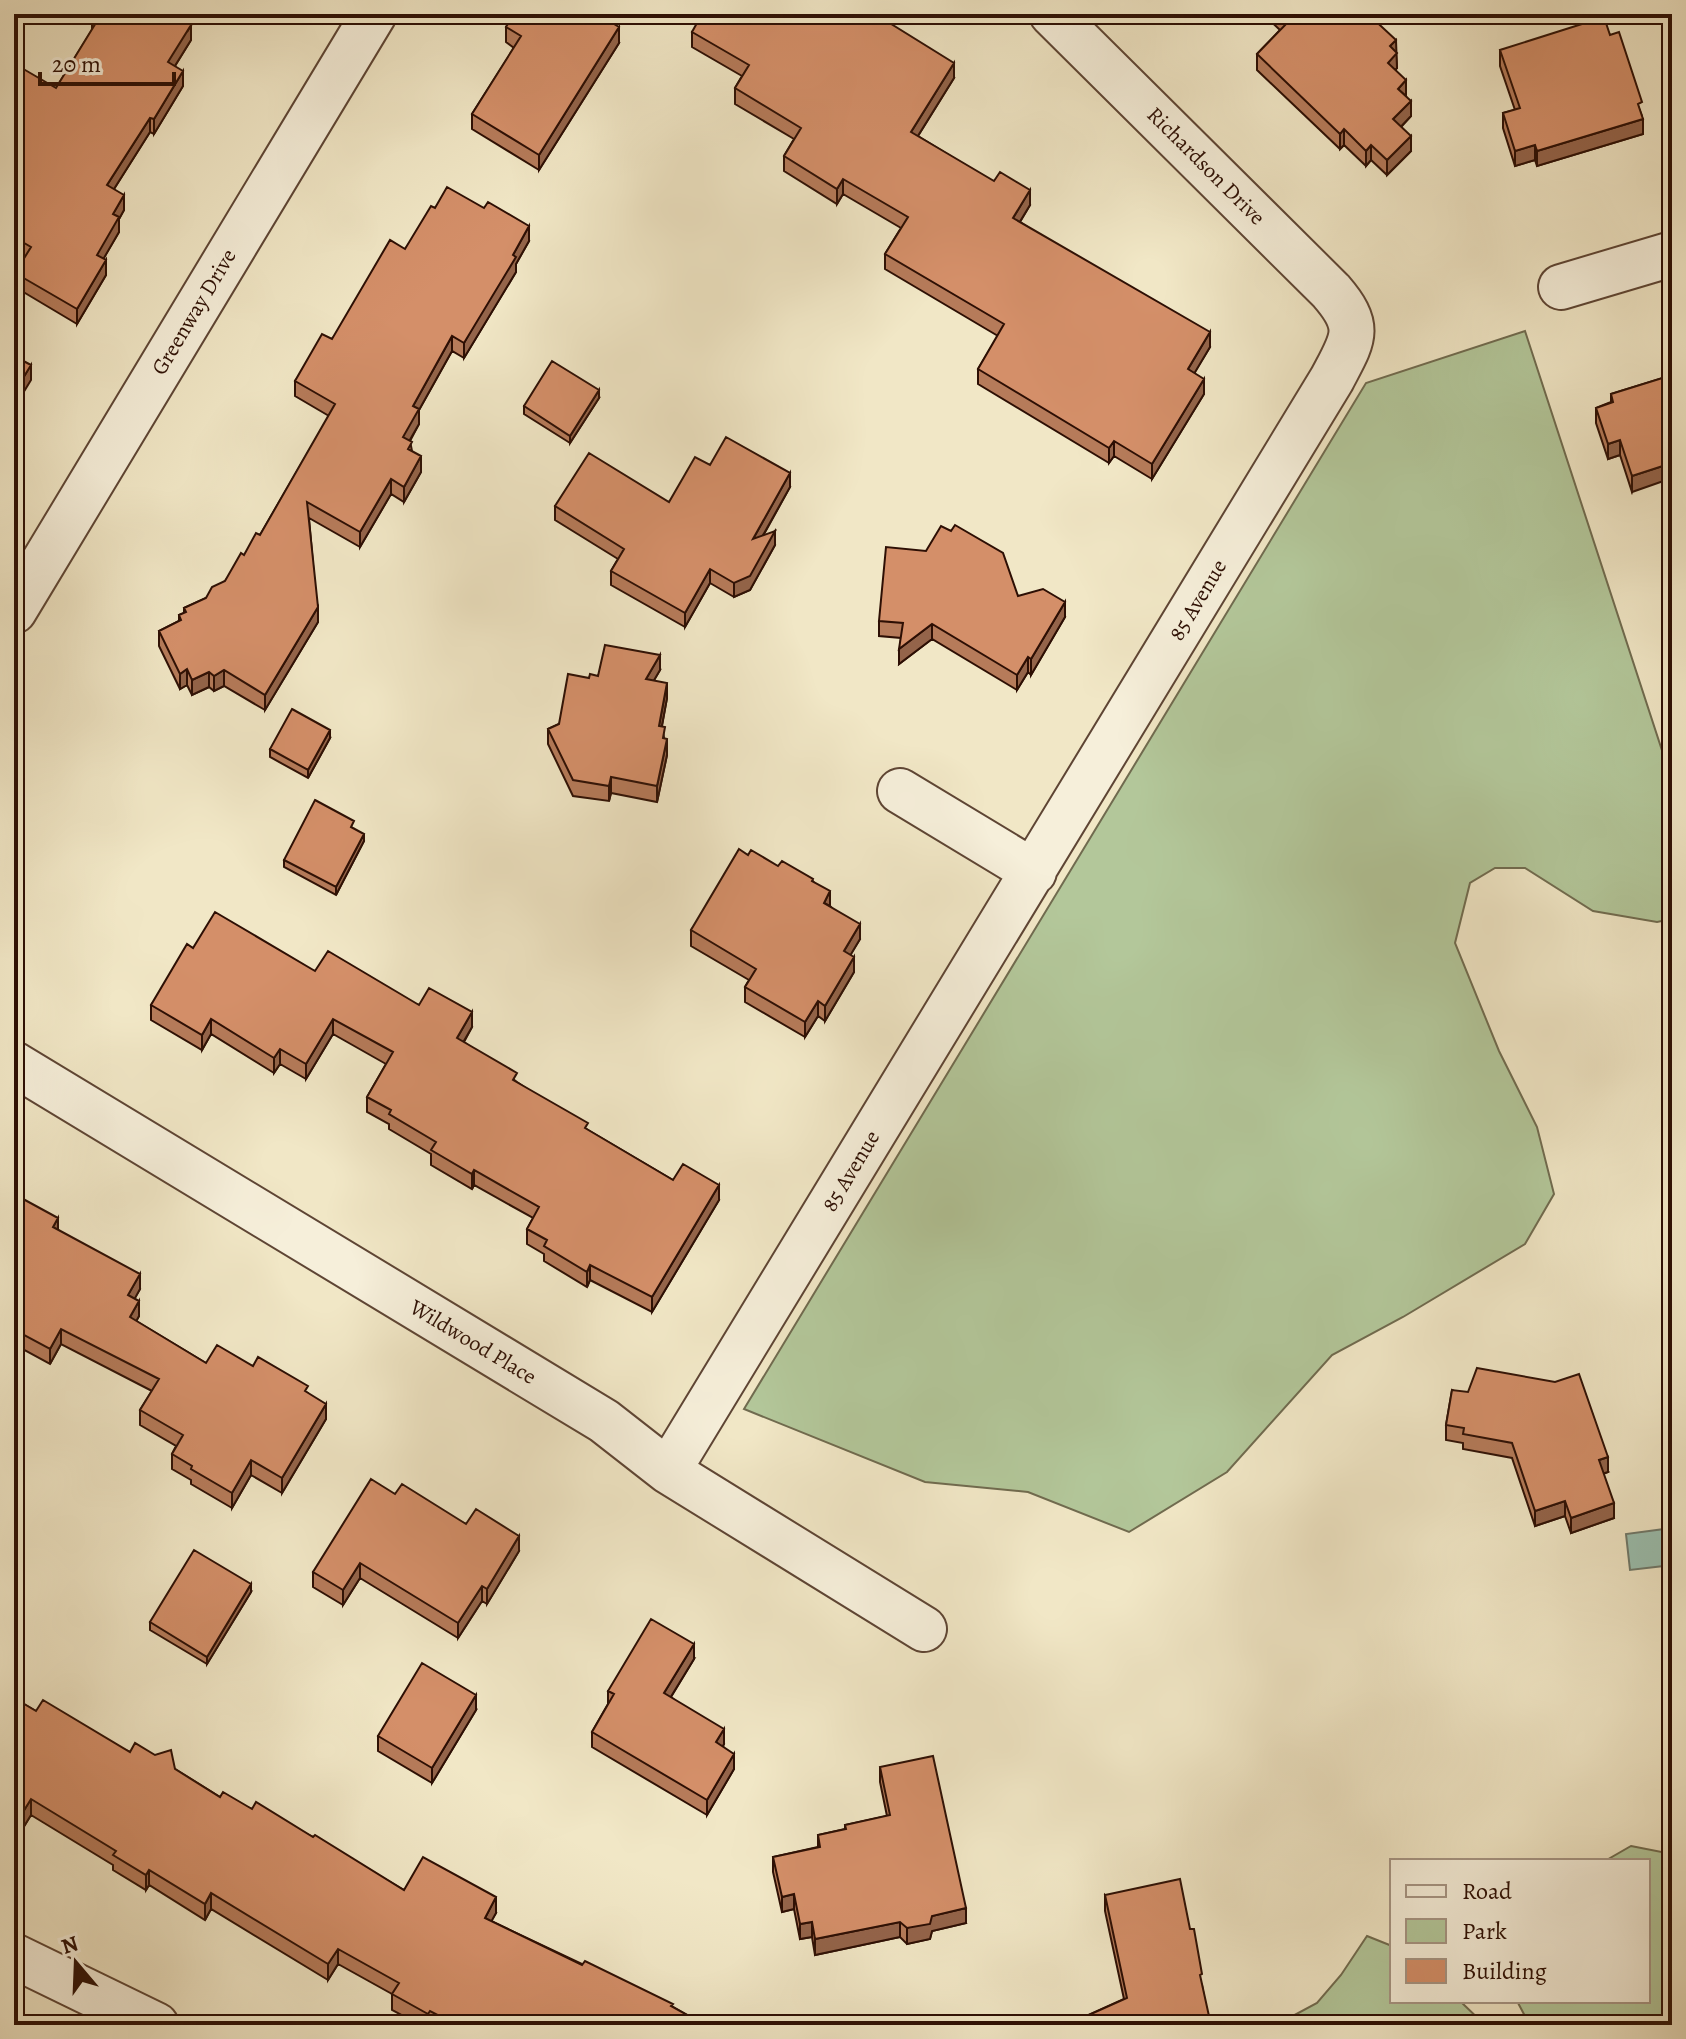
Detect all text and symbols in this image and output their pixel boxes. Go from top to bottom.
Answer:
scale bar [40,36,174,86]
text: 20 m [52,48,101,80]
street label: Richardson Drive [1140,100,1272,232]
street label: Greenway Drive [144,243,244,381]
street label: 85 Avenue [1162,554,1234,646]
street label: 85 Avenue [815,1125,887,1217]
street label: Wildwood Place [403,1292,542,1392]
legend [1390,1859,1650,2003]
text: Road [1462,1875,1512,1907]
text: Park [1462,1915,1507,1947]
north arrow [36,1923,116,2003]
text: N [57,1928,82,1962]
text: Building [1462,1955,1547,1987]

